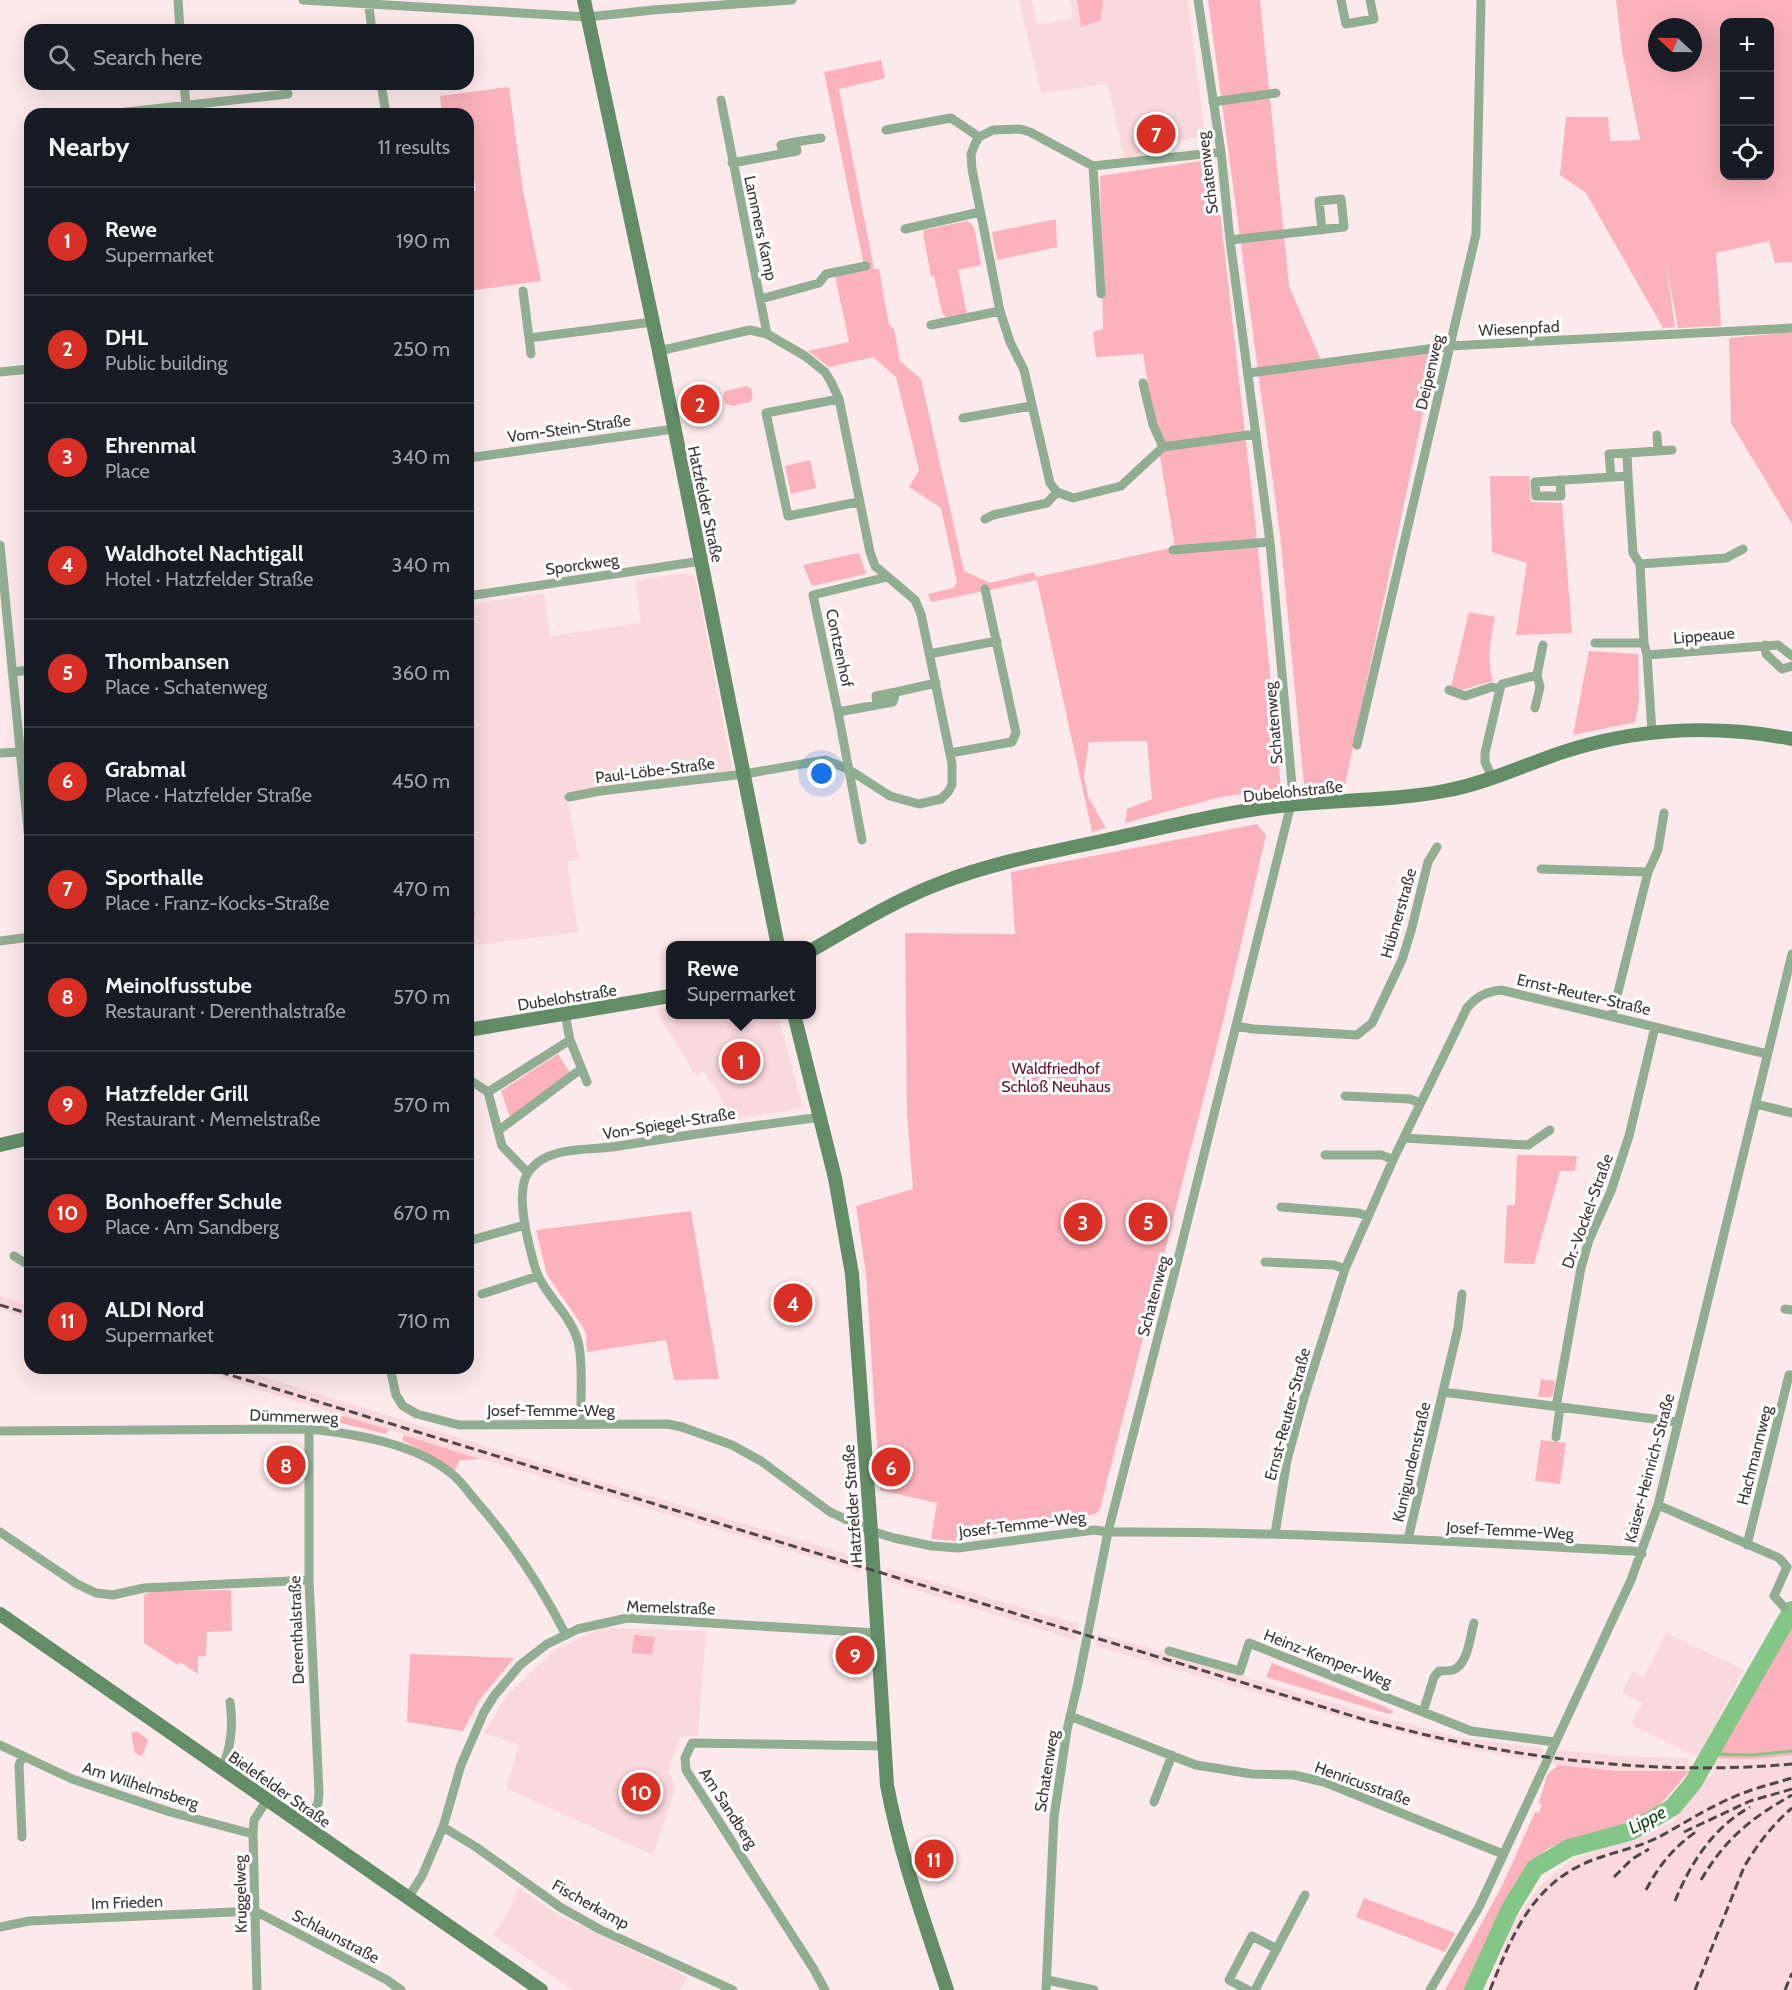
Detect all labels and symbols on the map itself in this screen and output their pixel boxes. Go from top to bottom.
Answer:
north arrow [1648,18,1702,72]
pin: 7 [1136,112,1176,156]
street label: Schatenweg [1193,130,1222,215]
street label: Lammers Kamp [740,174,781,282]
street label: Wiesenpfad [1478,317,1560,340]
street label: Deipenweg [1412,332,1448,412]
pin: 2 [680,382,720,426]
street label: Vom-Stein-Straße [506,410,632,447]
street label: Hatzfelder Straße [684,444,727,564]
street label: Sporckweg [544,550,621,579]
street label: Contzenhof [822,607,857,690]
street label: Lippeaue [1672,623,1736,648]
street label: Schatenweg [1260,680,1287,765]
street label: Paul-Löbe-Straße [594,754,716,787]
your location [807,759,836,788]
street label: Dubelohstraße [1242,777,1344,806]
street label: Hübnerstraße [1377,866,1420,960]
street label: Ernst-Reuter-Straße [1515,970,1653,1019]
street label: Dubelohstraße [516,980,618,1015]
pin: 1 [722,1038,760,1084]
park label: Waldfriedhof Schloß Neuhaus [1001,1059,1111,1096]
street label: Von-Spiegel-Straße [601,1104,737,1143]
street label: Dr.-Vockel-Straße [1558,1151,1617,1271]
pin: 3 [1064,1200,1102,1244]
pin: 5 [1128,1200,1168,1244]
street label: Schatenweg [1134,1253,1174,1339]
pin: 4 [774,1280,812,1326]
street label: Ernst-Reuter-Straße [1261,1346,1314,1483]
street label: Kaiser-Heinrich-Straße [1620,1392,1679,1545]
street label: Kunigundenstraße [1388,1400,1435,1524]
street label: Josef-Temme-Weg [486,1401,616,1420]
street label: Hachmannweg [1733,1402,1776,1507]
street label: Dümmerweg [249,1405,340,1428]
pin: 8 [266,1442,306,1488]
street label: Hatzfelder Straße [839,1444,866,1564]
pin: 6 [872,1444,910,1490]
street label: Josef-Temme-Weg [957,1507,1088,1542]
street label: Josef-Temme-Weg [1445,1518,1575,1543]
street label: Derenthalstraße [285,1575,308,1685]
street label: Memelstraße [626,1596,716,1619]
street label: Heinz-Kemper-Weg [1261,1625,1395,1692]
pin: 9 [836,1632,874,1678]
street label: Schatenweg [1031,1728,1063,1813]
street label: Bielefelder Straße [225,1747,334,1832]
street label: Henricusstraße [1312,1757,1413,1810]
street label: Am Wilhelmsberg [80,1758,202,1814]
street label: Am Sandberg [695,1764,762,1853]
pin: 10 [622,1770,660,1814]
water label: Lippe [1624,1801,1670,1839]
pin: 11 [914,1836,954,1882]
street label: Kruggelweg [230,1854,251,1933]
street label: Fischerkamp [549,1875,633,1933]
street label: Im Frieden [91,1892,163,1913]
street label: Schlaunstraße [289,1906,383,1967]

